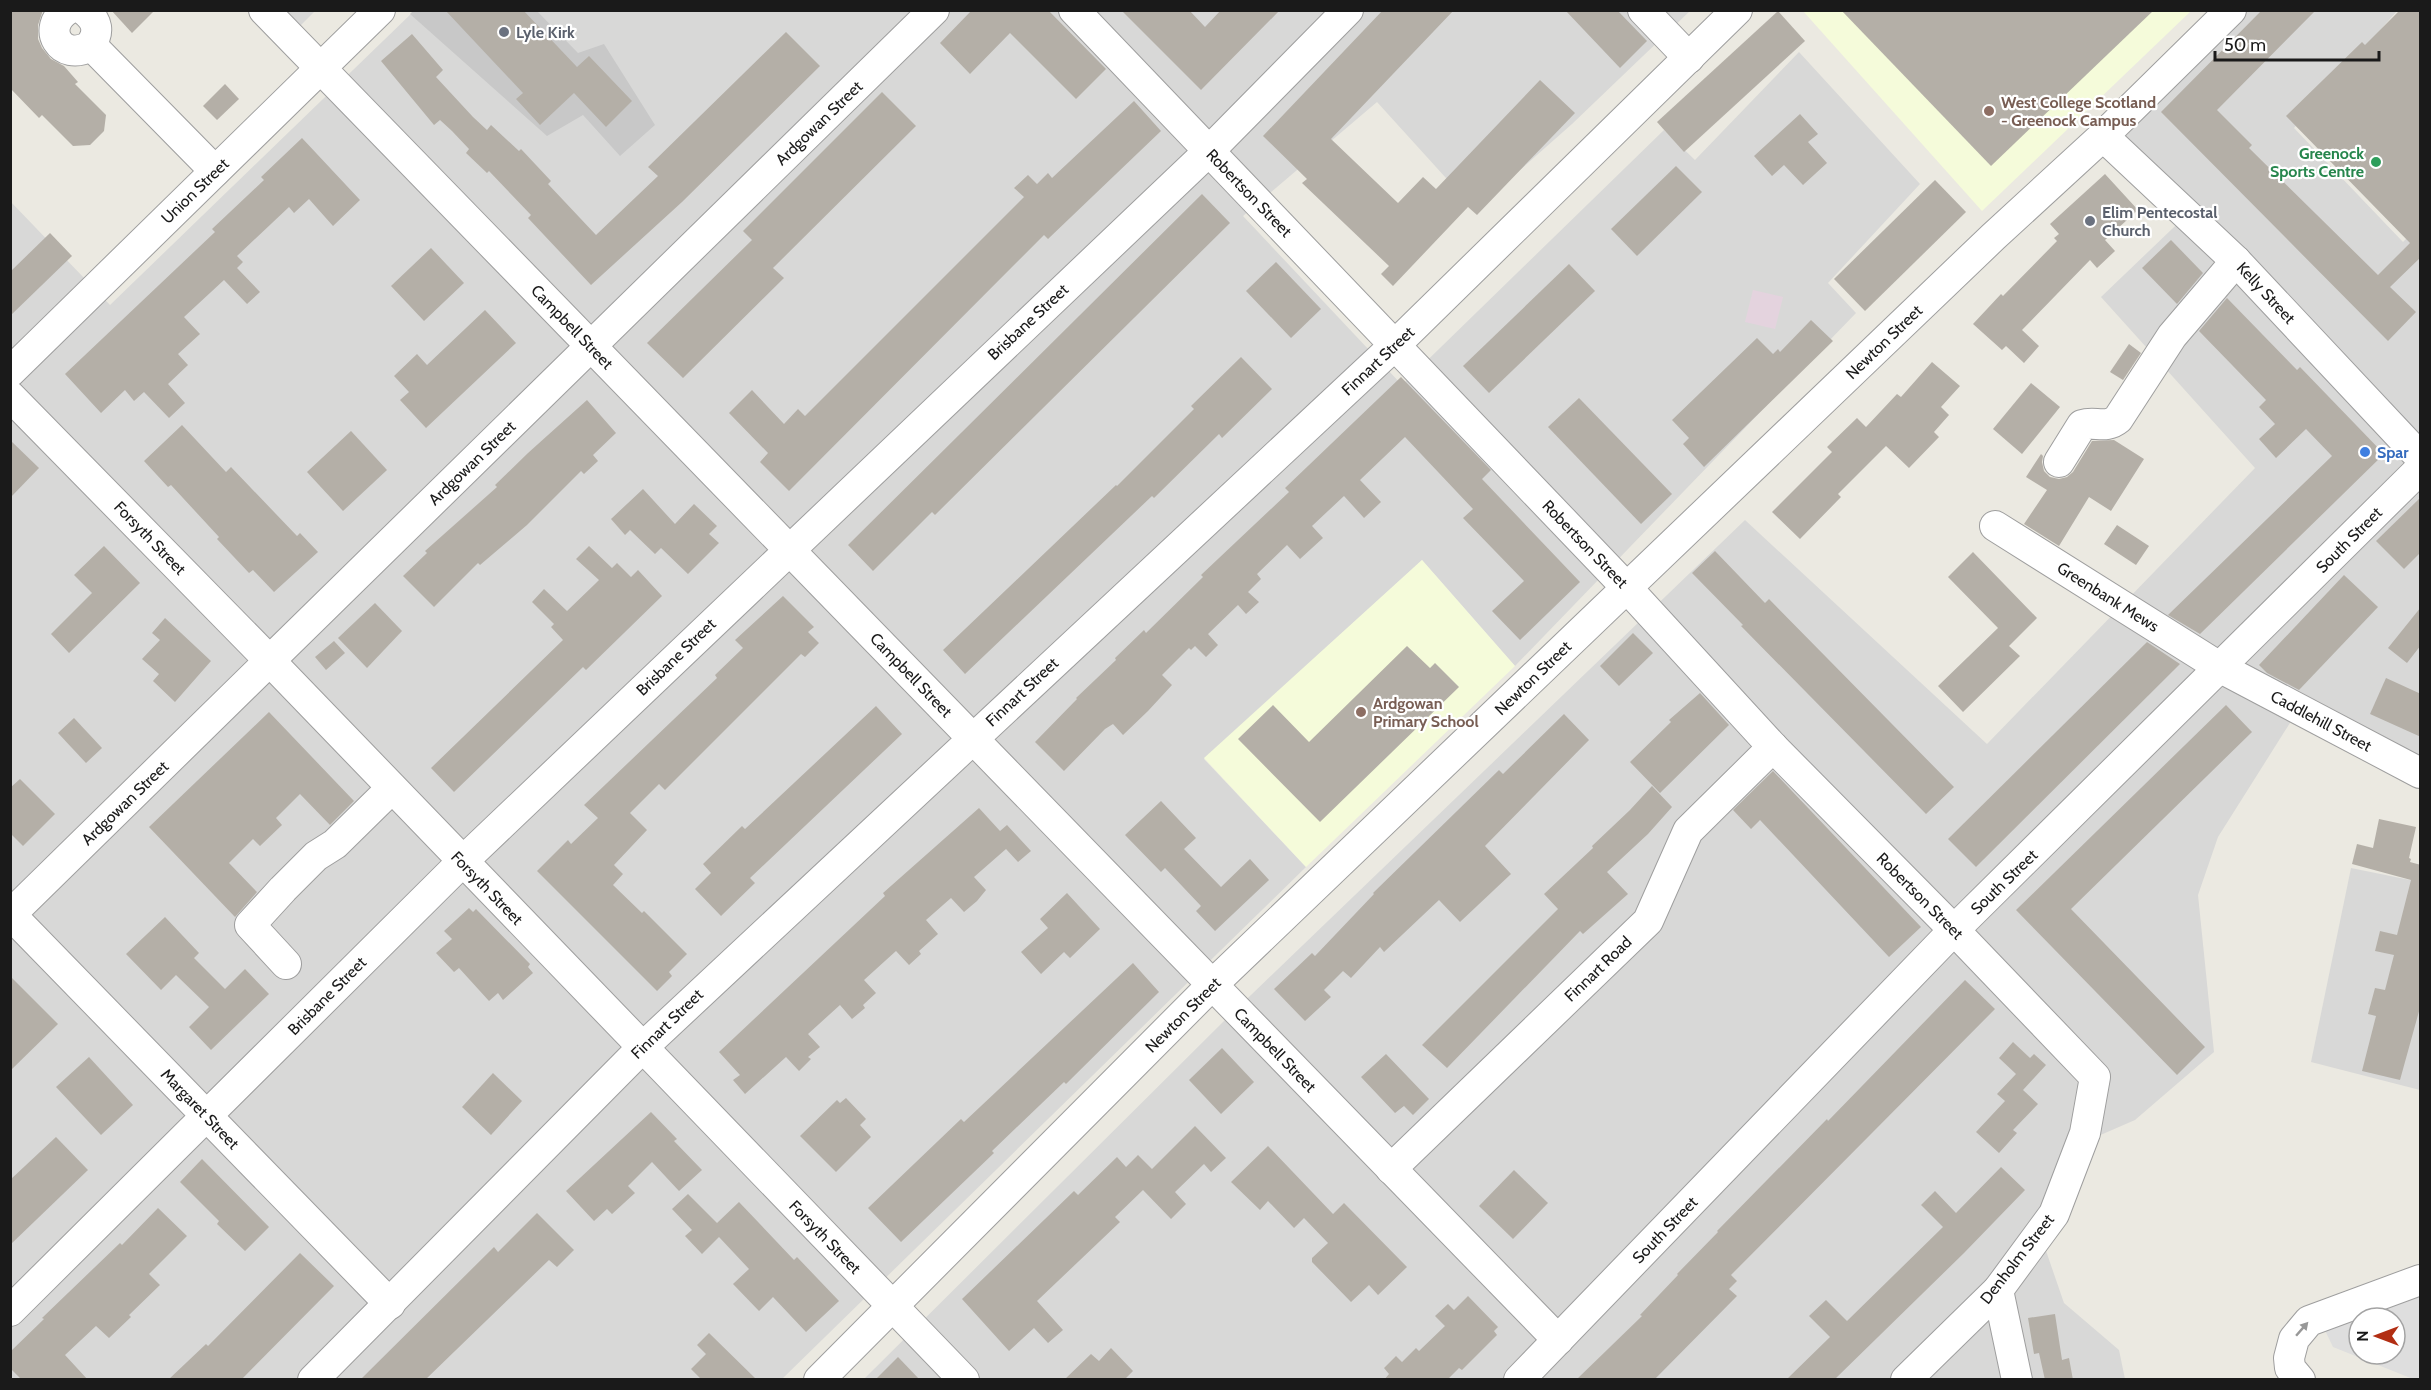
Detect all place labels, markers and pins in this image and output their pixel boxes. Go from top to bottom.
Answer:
place label: Lyle Kirk [516,23,575,42]
marker: Lyle Kirk [497,25,511,39]
place label: West College Scotland - Greenock Campus [2001,93,2156,130]
marker: West College Scotland - Greenock Campus [1982,104,1996,118]
place label: Greenock Sports Centre [2270,144,2364,181]
marker: Greenock Sports Centre [2369,155,2383,169]
place label: Elim Pentecostal Church [2102,203,2218,240]
marker: Elim Pentecostal Church [2083,214,2097,228]
place label: Spar [2377,443,2409,462]
marker: Spar [2358,445,2372,459]
place label: Ardgowan Primary School [1373,694,1479,731]
marker: Ardgowan Primary School [1354,705,1368,719]

